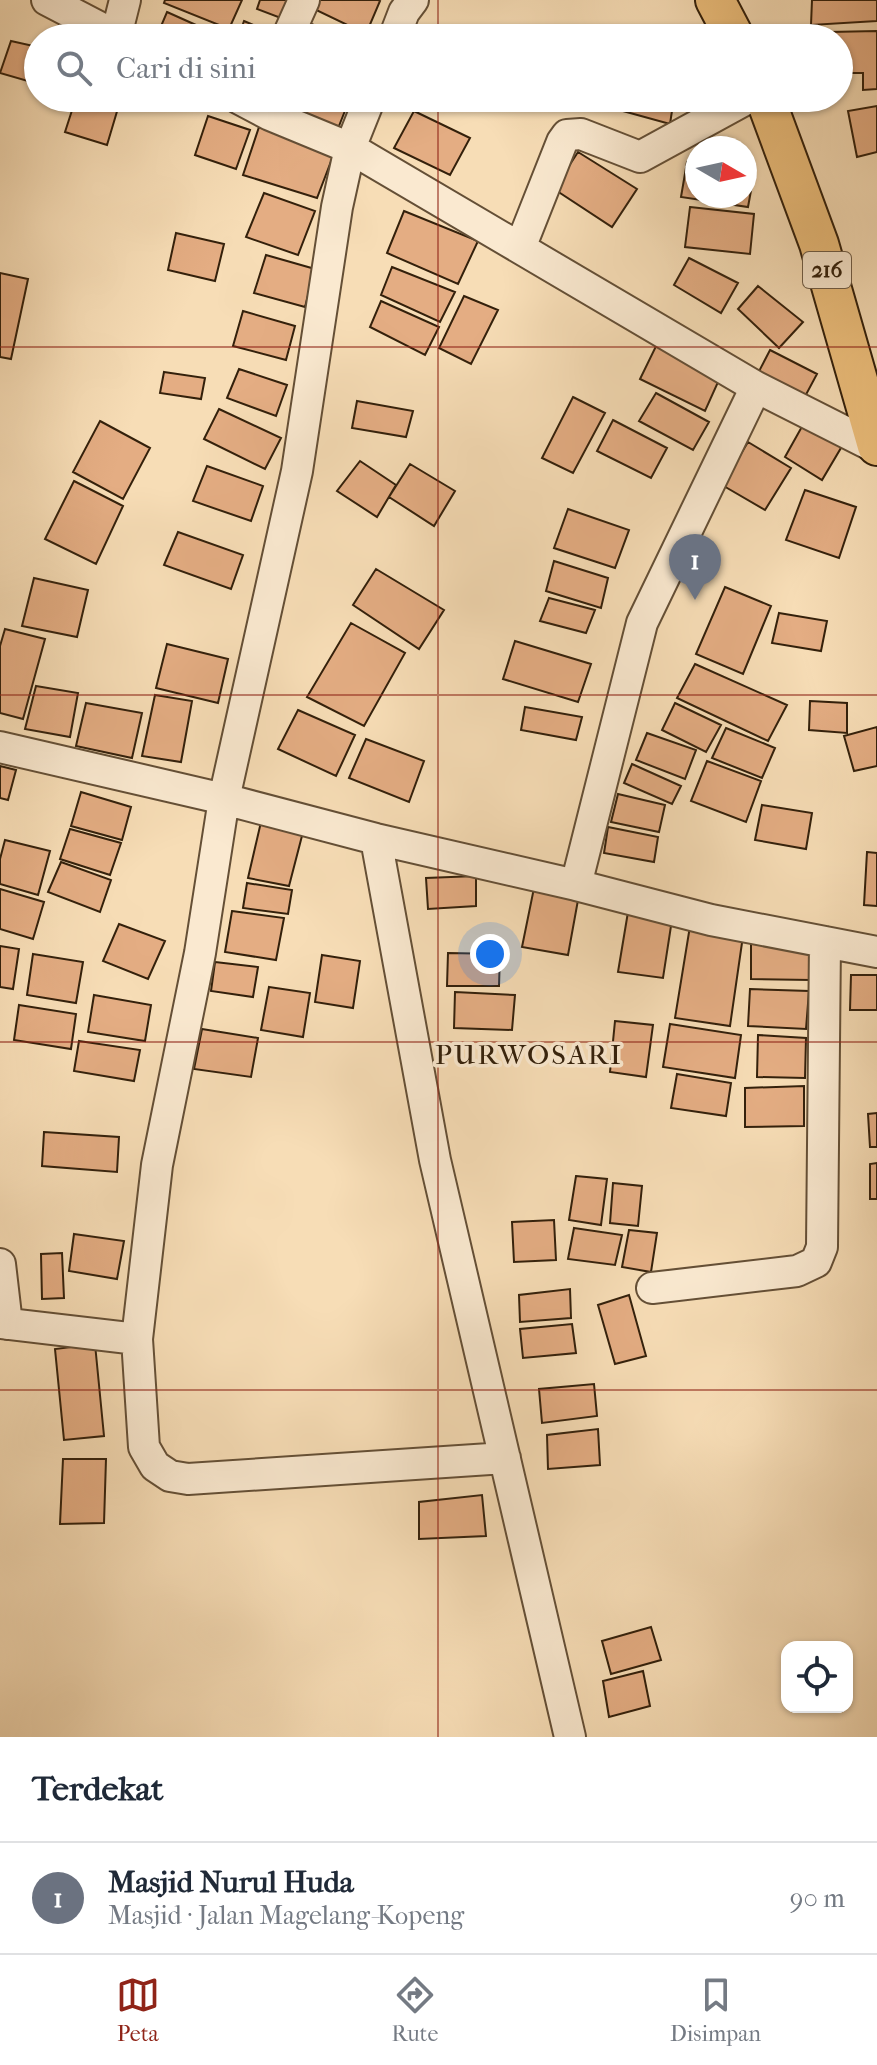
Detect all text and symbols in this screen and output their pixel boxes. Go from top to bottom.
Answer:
search box [24,24,853,112]
icon: search [52,46,96,90]
text: Cari di sini [116,51,256,86]
north arrow [685,136,757,208]
road number: 216 [803,252,851,288]
pin: 1 [669,534,721,600]
your location [470,934,510,974]
district label: PURWOSARI [435,1038,623,1071]
map controls [781,1641,853,1713]
button: locate [781,1641,853,1713]
text: Terdekat [32,1769,163,1809]
text: Masjid Nurul Huda [108,1865,354,1900]
text: 1 [53,1883,63,1914]
text: 90 m [790,1883,845,1914]
text: Masjid · Jalan Magelang-Kopeng [108,1900,464,1931]
tab: Peta [116,1973,160,2047]
tab: Rute [392,1973,438,2047]
tab: Disimpan [670,1973,761,2047]

